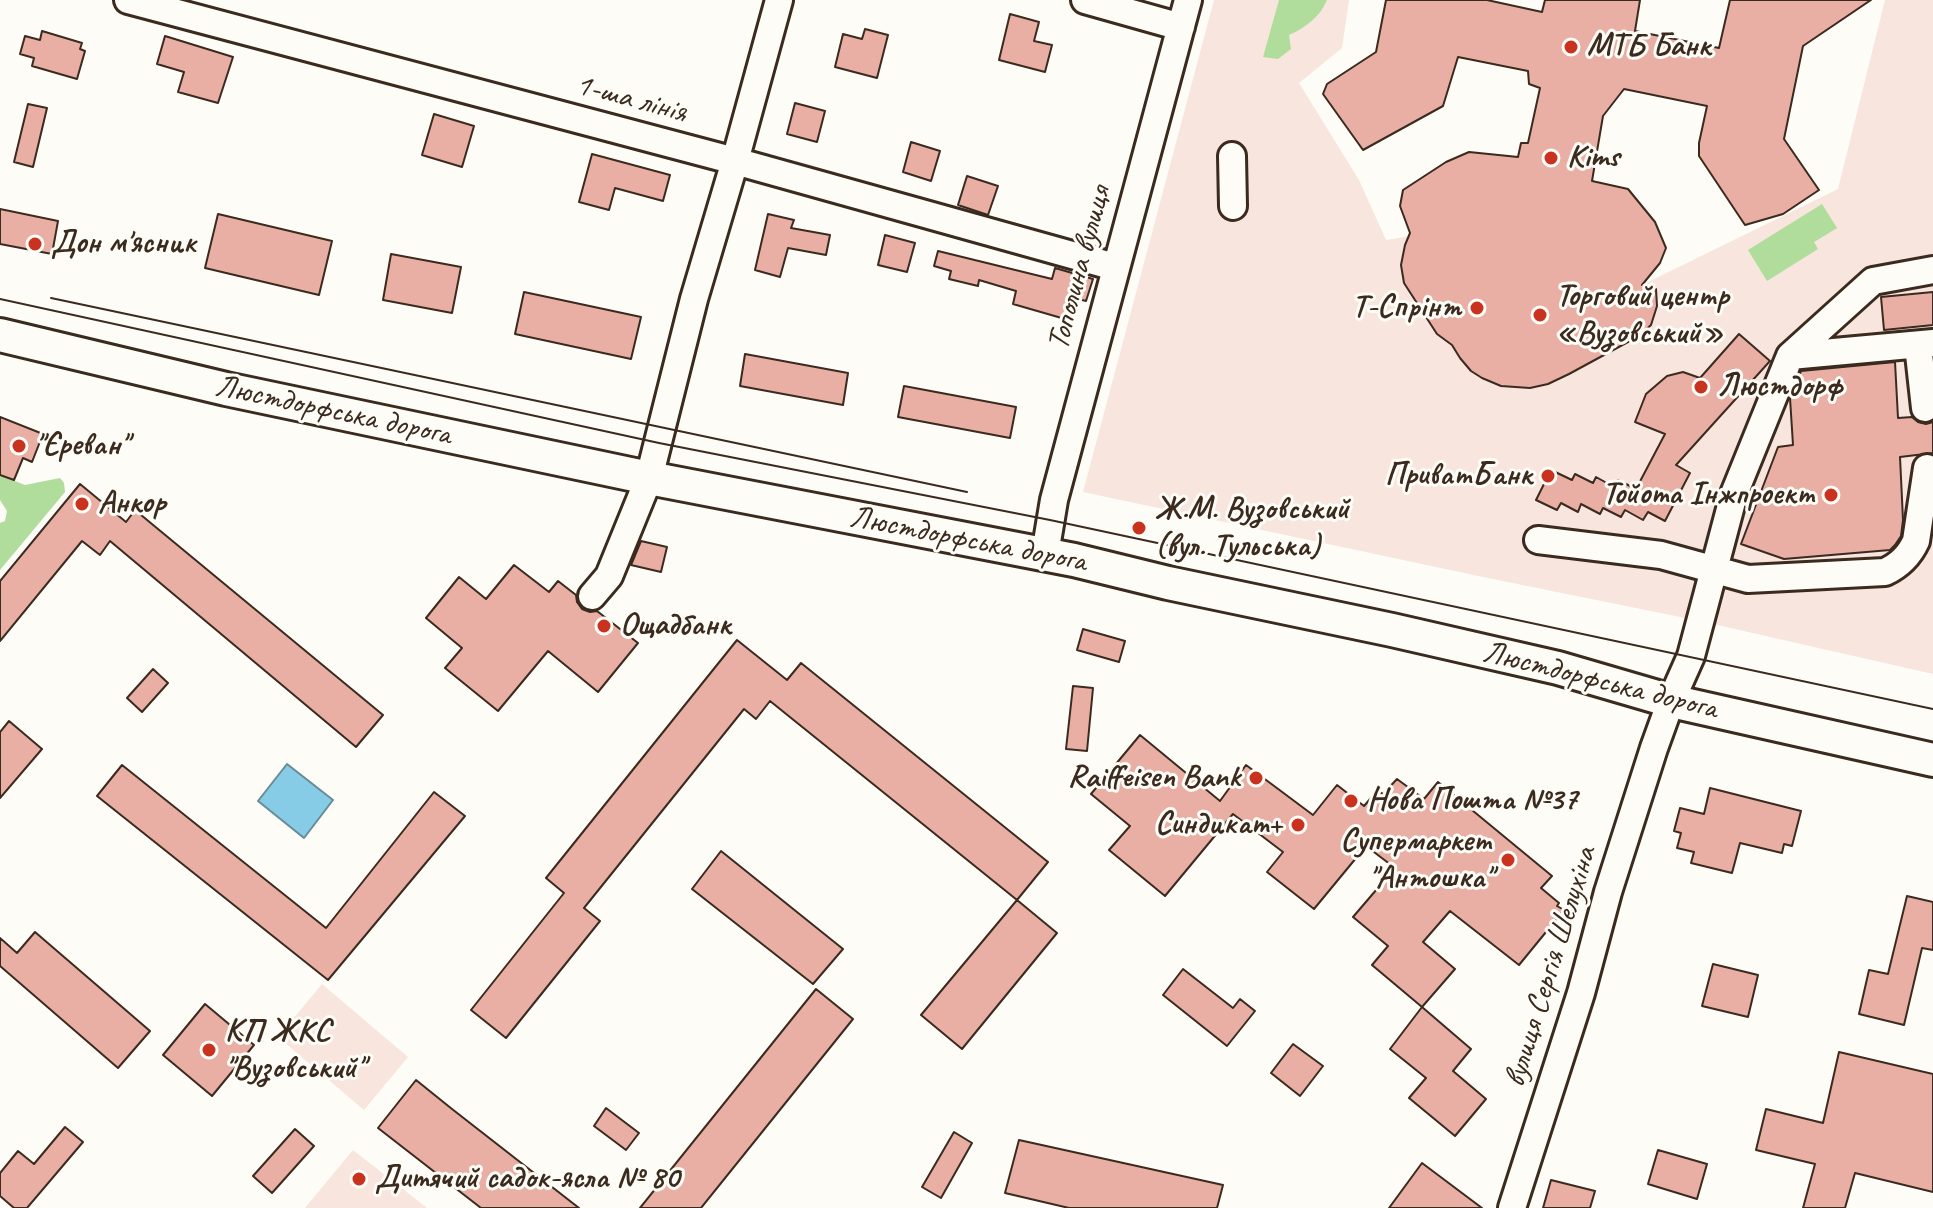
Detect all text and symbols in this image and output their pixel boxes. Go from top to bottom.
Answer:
place label: МТБ Банк [1587,28,1711,66]
marker: МТБ Банк [1562,38,1580,56]
street label: 1-ша лінія [571,66,691,132]
place label: Kims [1567,139,1619,177]
marker: Kims [1542,149,1560,167]
street label: Тополина вулиця [1040,182,1120,354]
place label: Дон м'ясник [51,225,196,263]
marker: Дон м'ясник [26,235,44,253]
place label: Торговий центр «Вузовський» [1556,278,1729,353]
place label: Т-Спрінт [1352,289,1461,327]
marker: Т-Спрінт [1468,299,1486,317]
marker: Торговий центр «Вузовський» [1531,306,1549,324]
street label: Люстдорфська дорога [212,367,454,455]
place label: Люстдорф [1717,368,1842,406]
marker: Люстдорф [1692,378,1710,396]
place label: "Єреван" [35,427,128,465]
marker: "Єреван" [10,437,28,455]
place label: ПриватБанк [1385,457,1532,495]
marker: ПриватБанк [1539,467,1557,485]
place label: Тойота Інжпроект [1602,476,1815,514]
place label: Анкор [98,485,166,523]
marker: Тойота Інжпроект [1822,486,1840,504]
place label: Ж.М. Вузовський (вул. Тульська) [1155,491,1349,566]
marker: Анкор [73,495,91,513]
street label: Люстдорфська дорога [847,498,1089,582]
marker: Ж.М. Вузовський (вул. Тульська) [1130,519,1148,537]
place label: Ощадбанк [620,607,731,645]
marker: Ощадбанк [595,617,613,635]
street label: Люстдорфська дорога [1479,633,1721,729]
place label: Raiffeisen Bank [1067,759,1240,797]
marker: Raiffeisen Bank [1247,769,1265,787]
place label: Нова Пошта №37 [1367,782,1577,820]
marker: Нова Пошта №37 [1342,792,1360,810]
place label: Синдикат+ [1155,806,1282,844]
marker: Синдикат+ [1289,816,1307,834]
place label: Супермаркет "Антошка" [1340,823,1492,898]
street label: вулиця Сергія Шелухіна [1496,842,1606,1092]
marker: Супермаркет "Антошка" [1499,851,1517,869]
place label: КП ЖКС "Вузовський" [225,1013,364,1088]
marker: КП ЖКС "Вузовський" [200,1041,218,1059]
place label: Дитячий садок-ясла № 80 [375,1160,679,1198]
marker: Дитячий садок-ясла № 80 [350,1170,368,1188]

